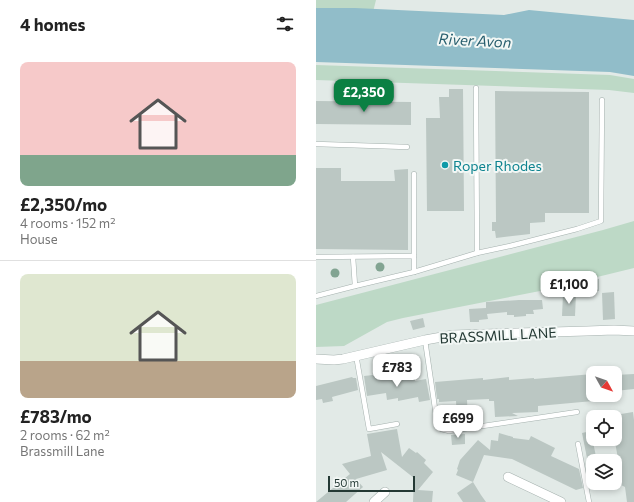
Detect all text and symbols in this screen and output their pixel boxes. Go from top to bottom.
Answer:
icon: filters [274,13,296,35]
text: 4 homes [20,14,85,35]
water label: River Avon [438,29,512,51]
pin: £2,350 [331,79,397,113]
text: £2,350 [343,84,385,100]
icon: home [122,88,194,160]
place label: Roper Rhodes [453,157,542,174]
marker: Roper Rhodes [440,160,450,170]
text: £2,350/mo [20,194,107,215]
text: 4 rooms · 152 m² [20,215,115,231]
text: House [20,231,58,247]
pin: £1,100 [536,271,602,305]
text: £1,100 [550,276,588,292]
icon: home [122,300,194,372]
street label: BRASSMILL LANE [439,323,557,347]
pin: £783 [373,354,421,388]
text: £783 [382,359,412,375]
north arrow [586,366,622,402]
map controls [586,366,622,490]
pin: £699 [434,405,482,439]
text: £783/mo [20,406,92,427]
text: £699 [442,410,474,426]
button: locate [586,410,622,446]
text: 2 rooms · 62 m² [20,427,110,443]
text: Brassmill Lane [20,443,104,459]
button: layers [586,454,622,490]
scale bar [328,474,415,493]
text: 50 m [334,476,359,489]

